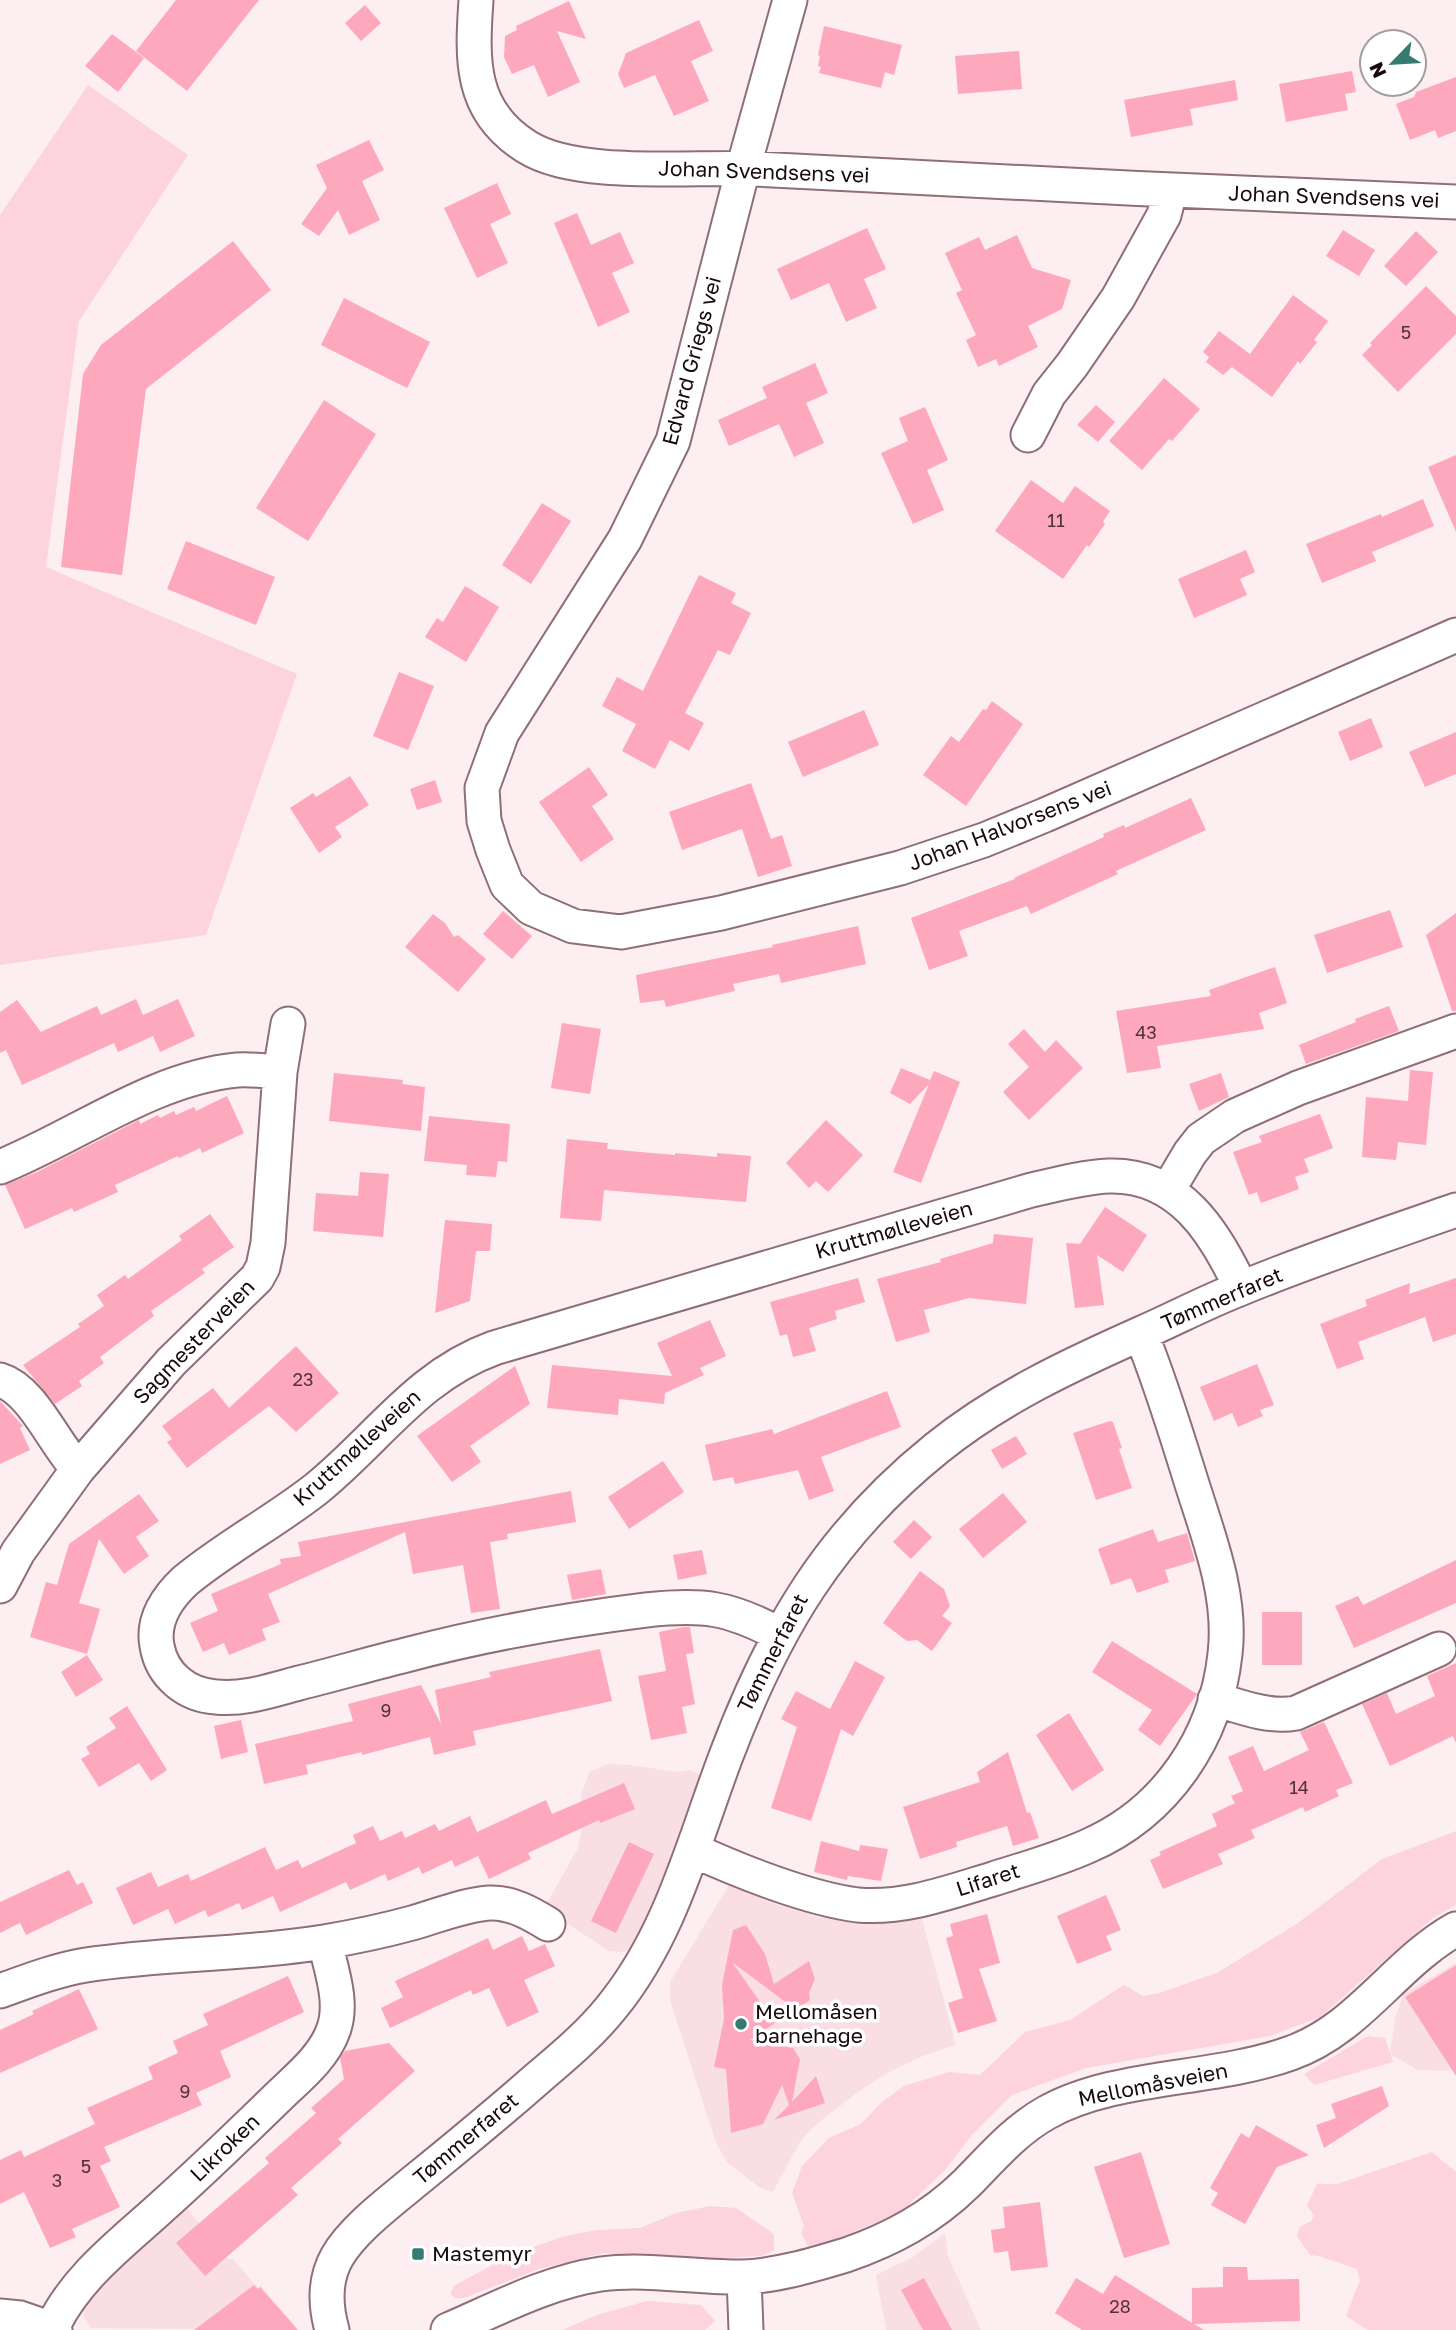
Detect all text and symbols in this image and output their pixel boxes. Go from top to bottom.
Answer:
north arrow [1358,28,1428,98]
text: N [1364,59,1391,82]
street label: Johan Svendsens vei [658,154,870,188]
street label: Johan Svendsens vei [1228,179,1440,213]
street label: Edvard Griegs vei [656,273,726,448]
house number: 5 [1401,321,1411,343]
house number: 11 [1047,509,1065,531]
street label: Johan Halvorsens vei [905,774,1115,876]
house number: 43 [1135,1021,1157,1043]
street label: Kruttmølleveien [812,1194,975,1264]
street label: Tømmerfaret [1157,1261,1286,1335]
street label: Sagmesterveien [127,1273,260,1409]
house number: 23 [293,1368,313,1390]
street label: Kruttmølleveien [287,1383,425,1511]
street label: Tømmerfaret [731,1589,813,1716]
house number: 9 [381,1699,391,1721]
house number: 14 [1289,1776,1309,1798]
street label: Lifaret [953,1857,1023,1901]
place label: Mellomåsen barnehage [755,1998,878,2048]
marker: Mellomåsen barnehage [733,2016,749,2032]
street label: Mellomåsveien [1076,2057,1230,2111]
house number: 9 [180,2080,190,2102]
street label: Tømmerfaret [407,2087,523,2190]
street label: Likroken [184,2108,264,2187]
house number: 5 [81,2155,91,2177]
house number: 3 [52,2169,62,2191]
place label: Mastemyr [432,2240,532,2266]
marker: Mastemyr [410,2246,426,2262]
house number: 28 [1109,2295,1131,2317]

